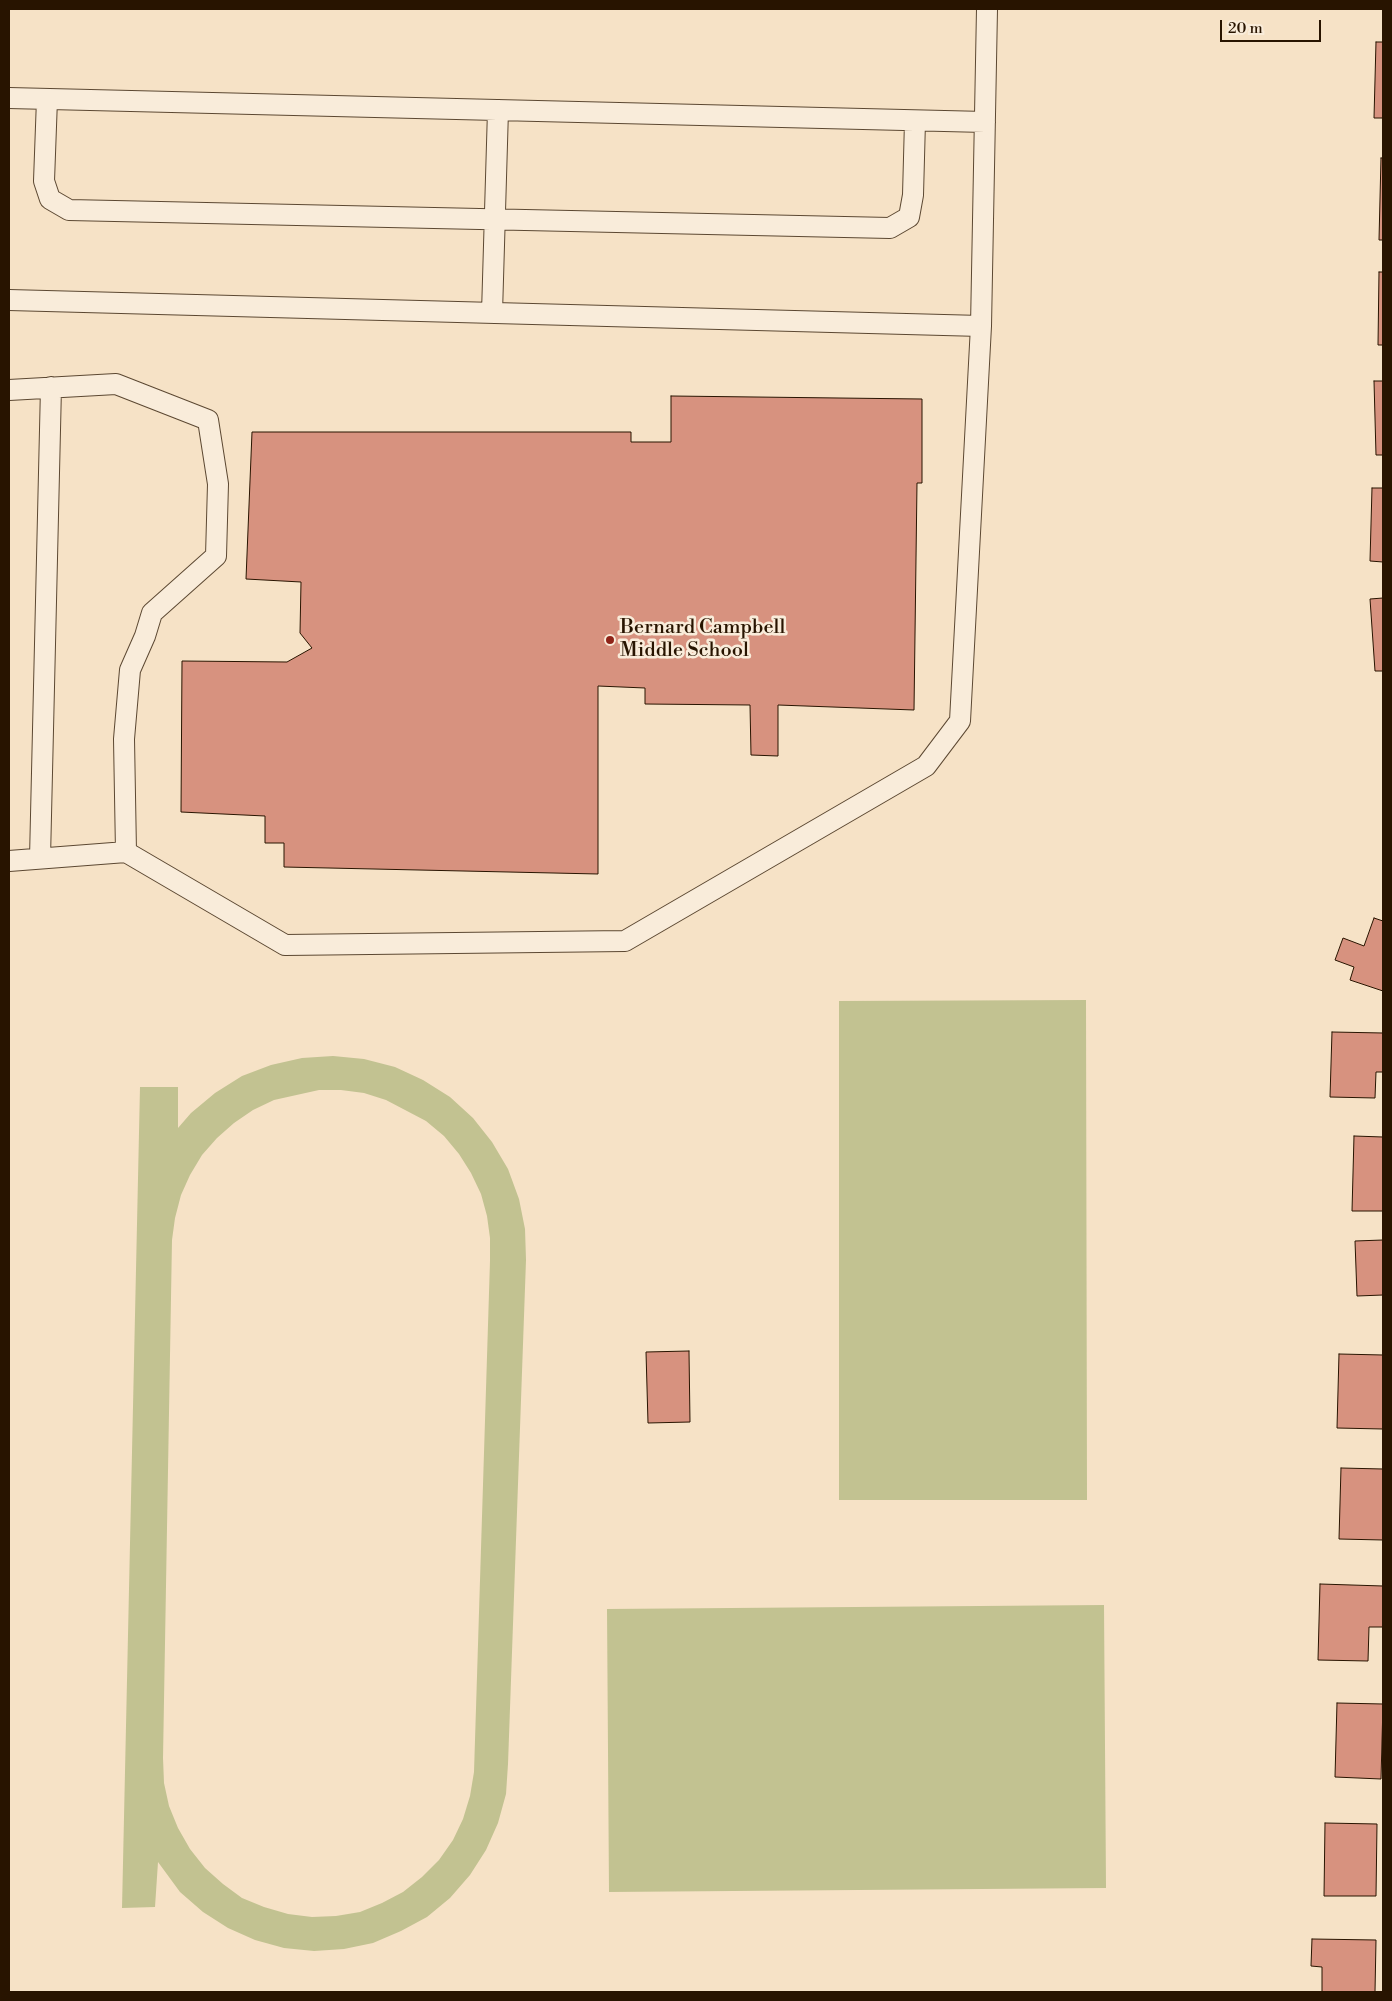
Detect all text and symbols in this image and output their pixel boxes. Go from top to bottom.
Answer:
scale bar [1222,10,1323,42]
text: 20 m [1228,19,1263,38]
place label: Bernard Campbell Middle School [620,616,785,663]
marker: Bernard Campbell Middle School [604,634,616,646]

